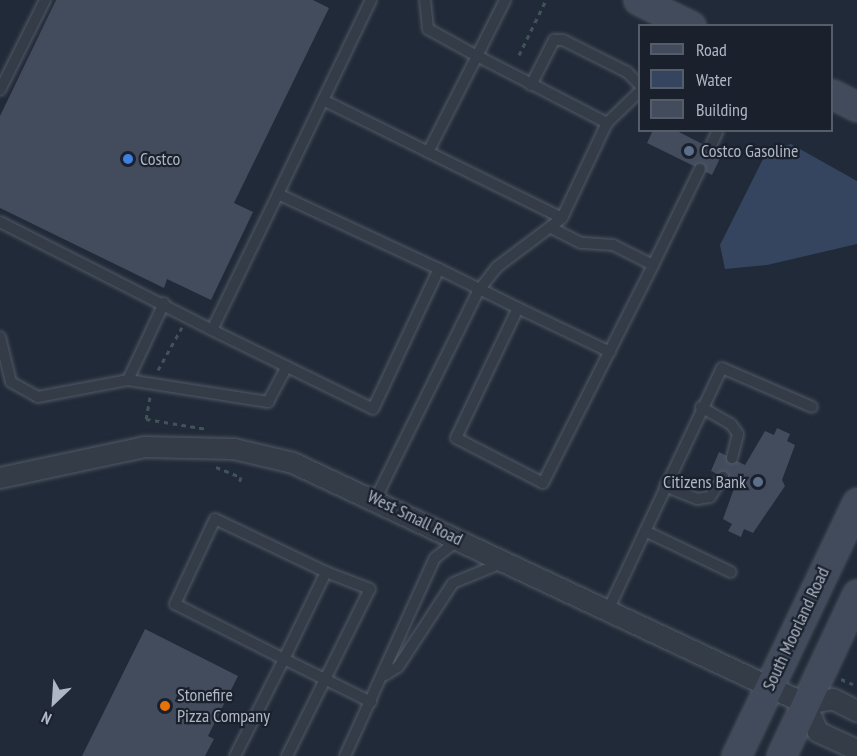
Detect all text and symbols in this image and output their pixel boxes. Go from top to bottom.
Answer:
legend [638,24,833,132]
text: Road [696,38,727,61]
text: Water [696,68,732,91]
text: Building [696,98,748,121]
place label: Costco Gasoline [701,140,798,162]
marker: Costco Gasoline [682,144,696,158]
place label: Costco [140,148,180,170]
marker: Costco [121,152,135,166]
place label: Citizens Bank [663,471,746,493]
marker: Citizens Bank [751,475,765,489]
street label: West Small Road [364,486,466,550]
street label: South Moorland Road [758,564,834,694]
north arrow [24,672,84,732]
place label: Stonefire Pizza Company [177,685,270,728]
marker: Stonefire Pizza Company [158,699,172,713]
text: N [38,707,55,729]

